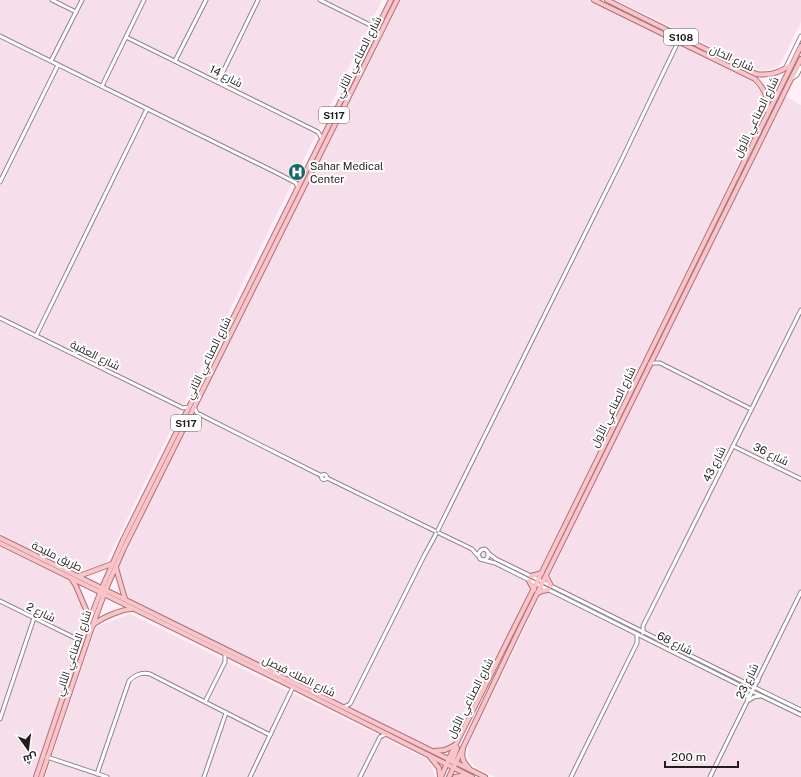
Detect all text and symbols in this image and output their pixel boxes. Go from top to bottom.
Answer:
street label: شارع الصناعي الثاني [332,14,386,101]
road number: S108 [664,29,698,45]
street label: شارع الخان [707,43,756,75]
street label: شارع 14 [207,63,244,91]
street label: شارع الصناعي الأول [731,75,783,161]
road number: S117 [319,107,349,123]
place label: Sahar Medical Center [310,160,383,185]
hospital icon: Sahar Medical Center [287,162,307,182]
street label: شارع الصناعي الثاني [183,315,236,402]
street label: شارع العقبة [67,338,122,374]
street label: شارع الصناعي الأول [588,365,640,451]
road number: S117 [171,415,201,431]
street label: شارع 36 [751,440,791,469]
street label: شارع 43 [700,444,729,485]
street label: طريق مليحة [29,539,84,574]
street label: شارع 2 [24,600,57,626]
street label: شارع الصناعي الثاني [53,609,96,698]
street label: شارع 68 [654,629,695,658]
street label: شارع الملك فيصل [260,653,337,701]
street label: شارع الصناعي الأول [445,656,498,741]
street label: شارع 23 [733,662,762,701]
north arrow [8,729,48,769]
scale bar [665,743,738,769]
text: ش [22,750,39,766]
text: 200 m [671,750,706,764]

